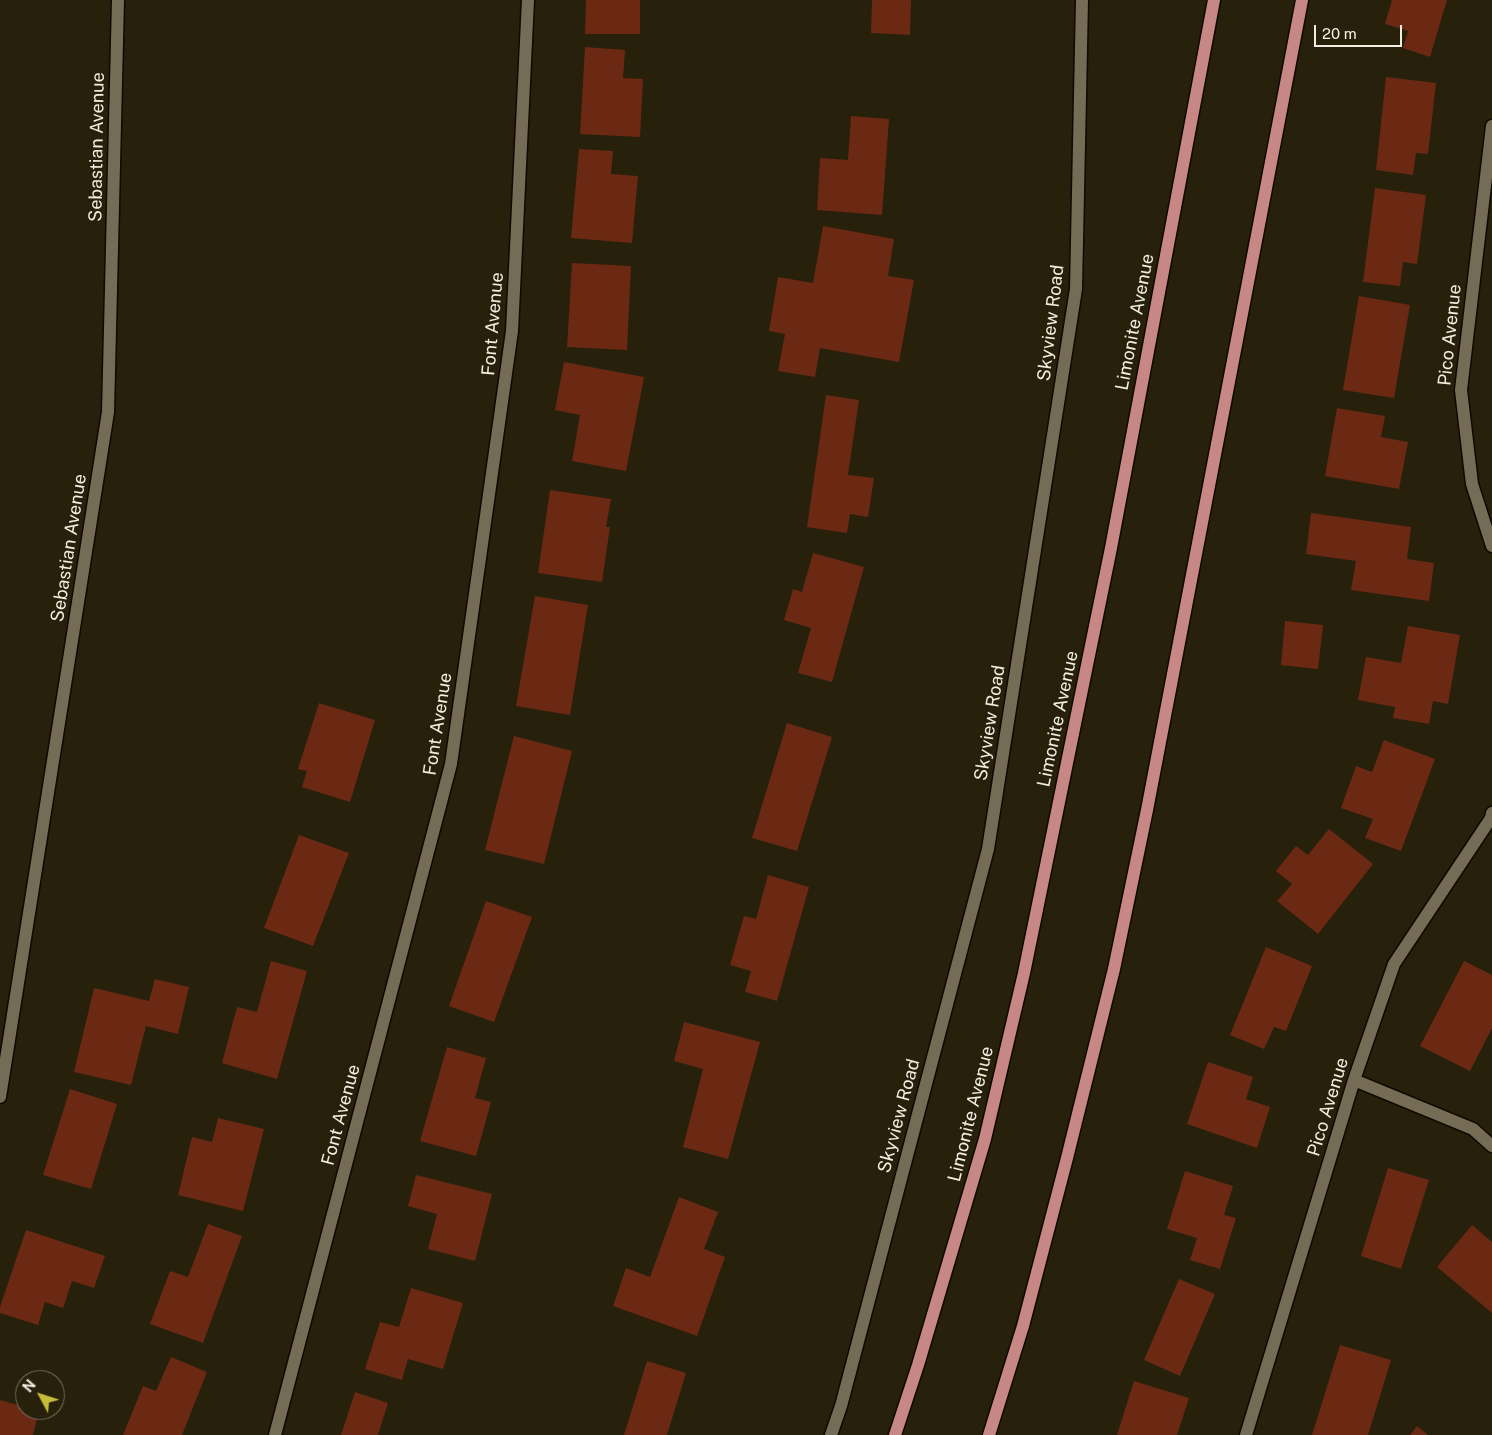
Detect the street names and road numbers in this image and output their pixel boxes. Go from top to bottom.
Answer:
street label: Sebastian Avenue [85,72,109,222]
street label: Limonite Avenue [1111,252,1159,392]
street label: Skyview Road [1033,264,1069,382]
street label: Font Avenue [478,271,508,377]
street label: Pico Avenue [1434,283,1466,387]
street label: Sebastian Avenue [47,472,91,624]
street label: Limonite Avenue [1033,649,1083,789]
street label: Skyview Road [970,664,1010,782]
street label: Font Avenue [419,671,457,777]
street label: Limonite Avenue [944,1044,998,1184]
street label: Pico Avenue [1303,1055,1353,1159]
street label: Skyview Road [873,1057,925,1175]
street label: Font Avenue [317,1062,365,1168]

